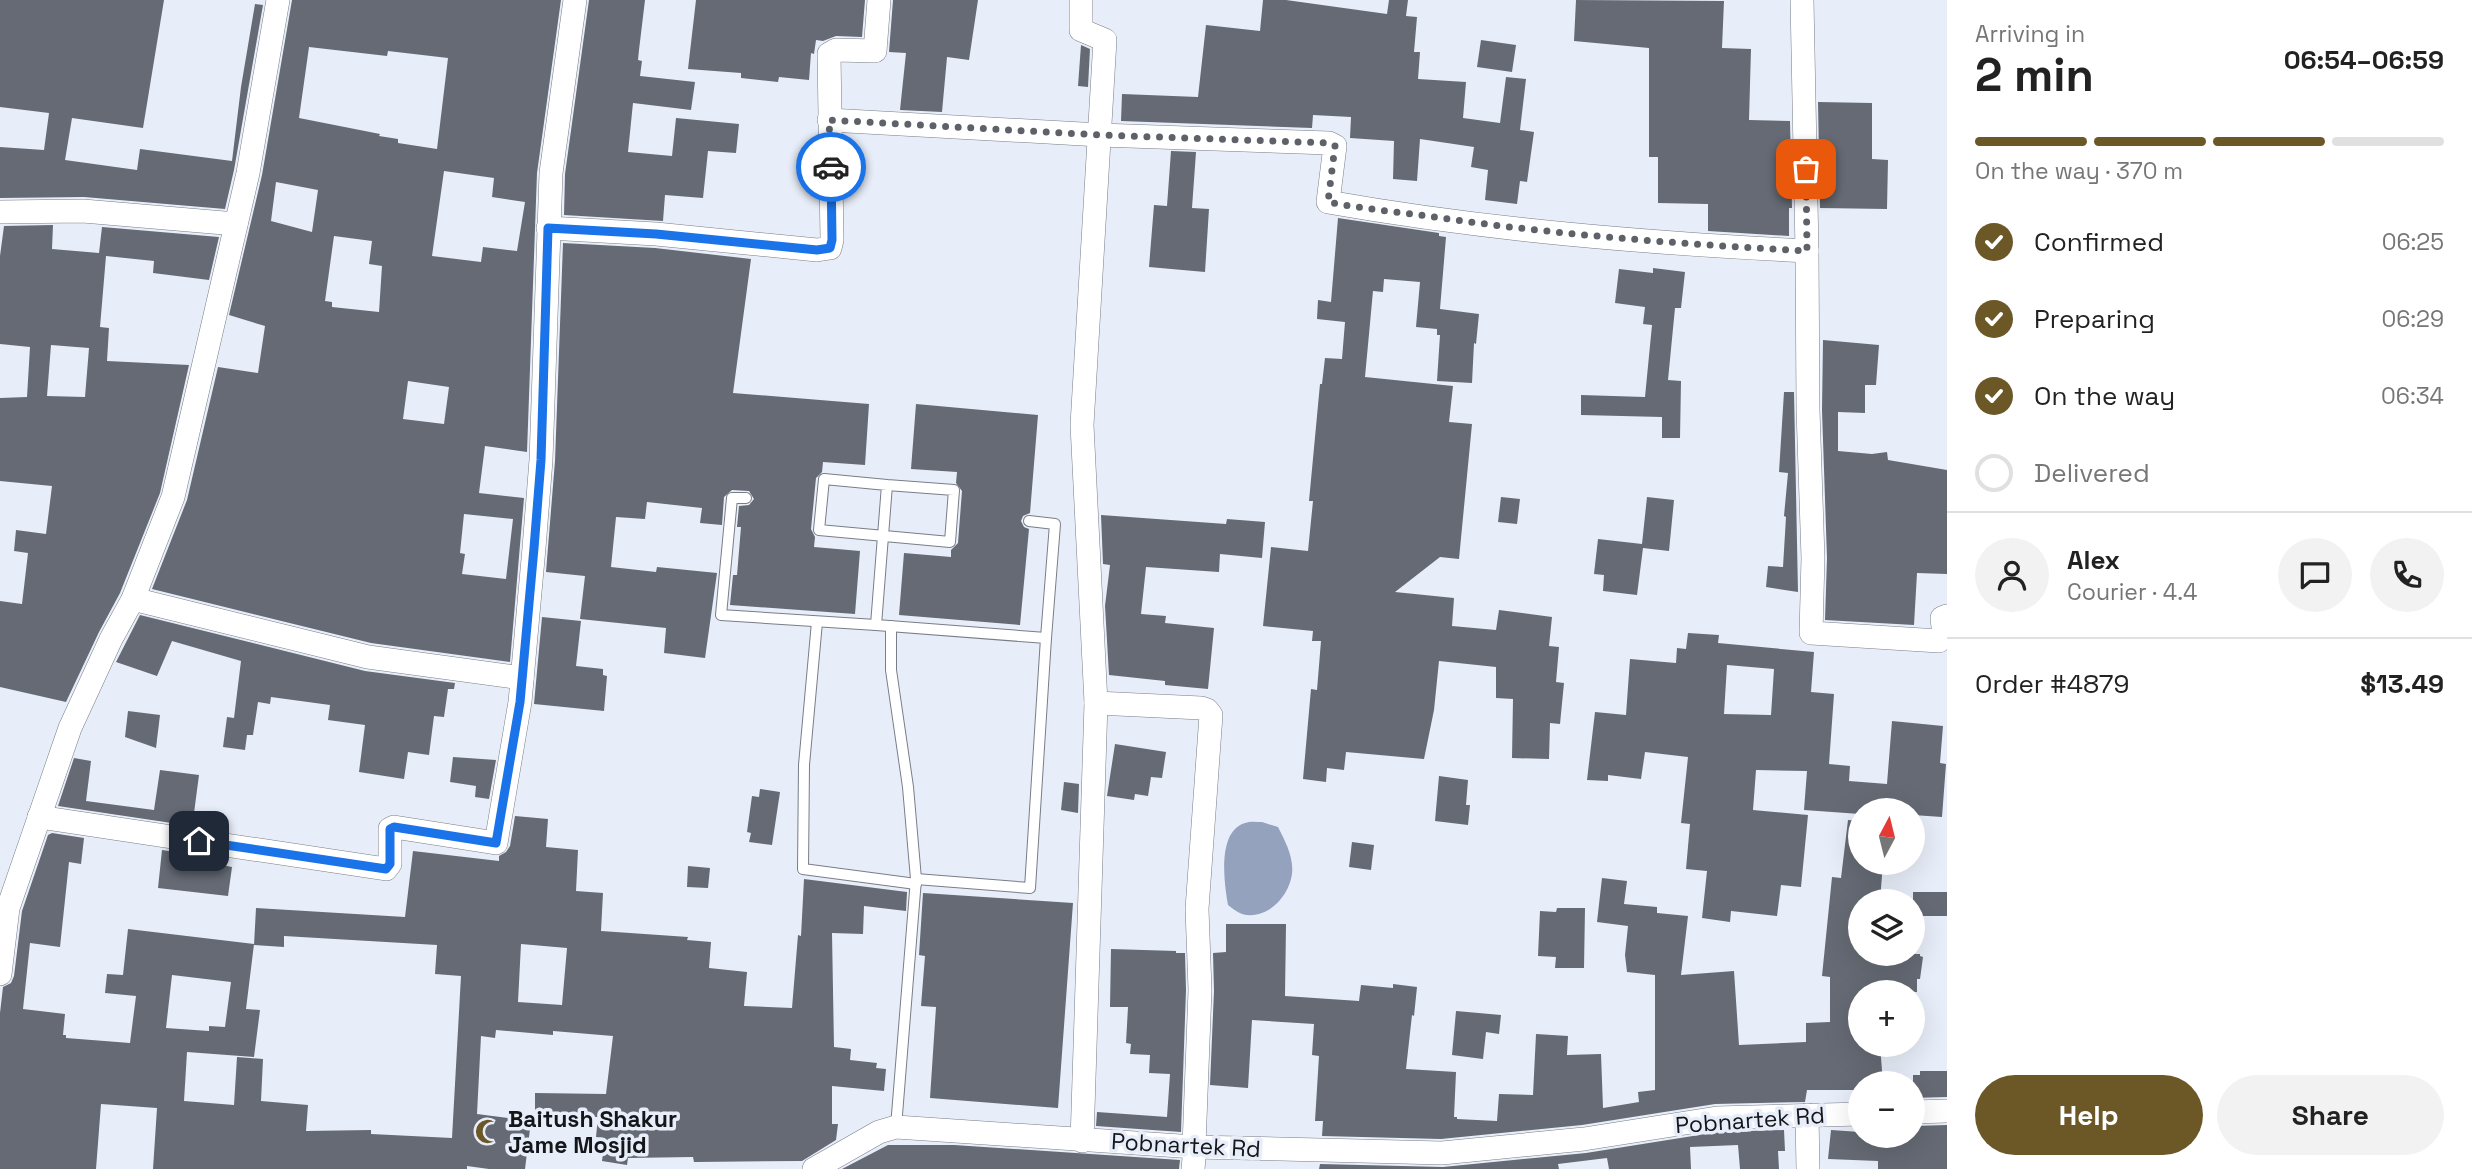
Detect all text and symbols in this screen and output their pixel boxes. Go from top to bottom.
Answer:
text: Arriving in [1975,19,2085,49]
text: 06:54–06:59 [2284,43,2444,77]
text: 2 min [1975,46,2094,104]
courier [796,132,866,202]
pin [1776,139,1836,199]
icon: car [812,148,850,186]
icon: bag [1787,150,1825,188]
text: On the way · 370 m [1975,156,2183,186]
icon: check [1975,223,2013,261]
text: Confirmed [2034,225,2164,259]
text: 06:25 [2382,227,2444,257]
icon: check [1975,300,2013,338]
text: Preparing [2034,302,2155,336]
text: 06:29 [2381,304,2444,334]
icon: check [1975,377,2013,415]
text: On the way [2034,379,2175,413]
text: 06:34 [2381,381,2444,411]
text: Delivered [2034,456,2150,490]
button: person [1975,538,2049,612]
button: chat [2278,538,2352,612]
button: phone [2370,538,2444,612]
text: Alex [2067,543,2120,577]
text: Courier · 4.4 [2067,577,2197,607]
text: Order #4879 [1975,667,2129,701]
text: $13.49 [2360,667,2444,701]
north arrow [1848,798,1925,875]
map controls [1848,798,1925,1148]
pin [169,811,229,871]
icon: home [180,822,218,860]
button: layers [1848,889,1925,966]
button: + [1848,980,1925,1057]
button: − [1848,1071,1925,1148]
button: Help [1975,1075,2203,1155]
button: Share [2217,1075,2444,1155]
street label: Pobnartek Rd [1674,1100,1826,1140]
place label: Baitush Shakur Jame Mosjid [508,1104,677,1160]
mosque icon: Baitush Shakur Jame Mosjid [474,1118,502,1146]
street label: Pobnartek Rd [1110,1126,1262,1164]

